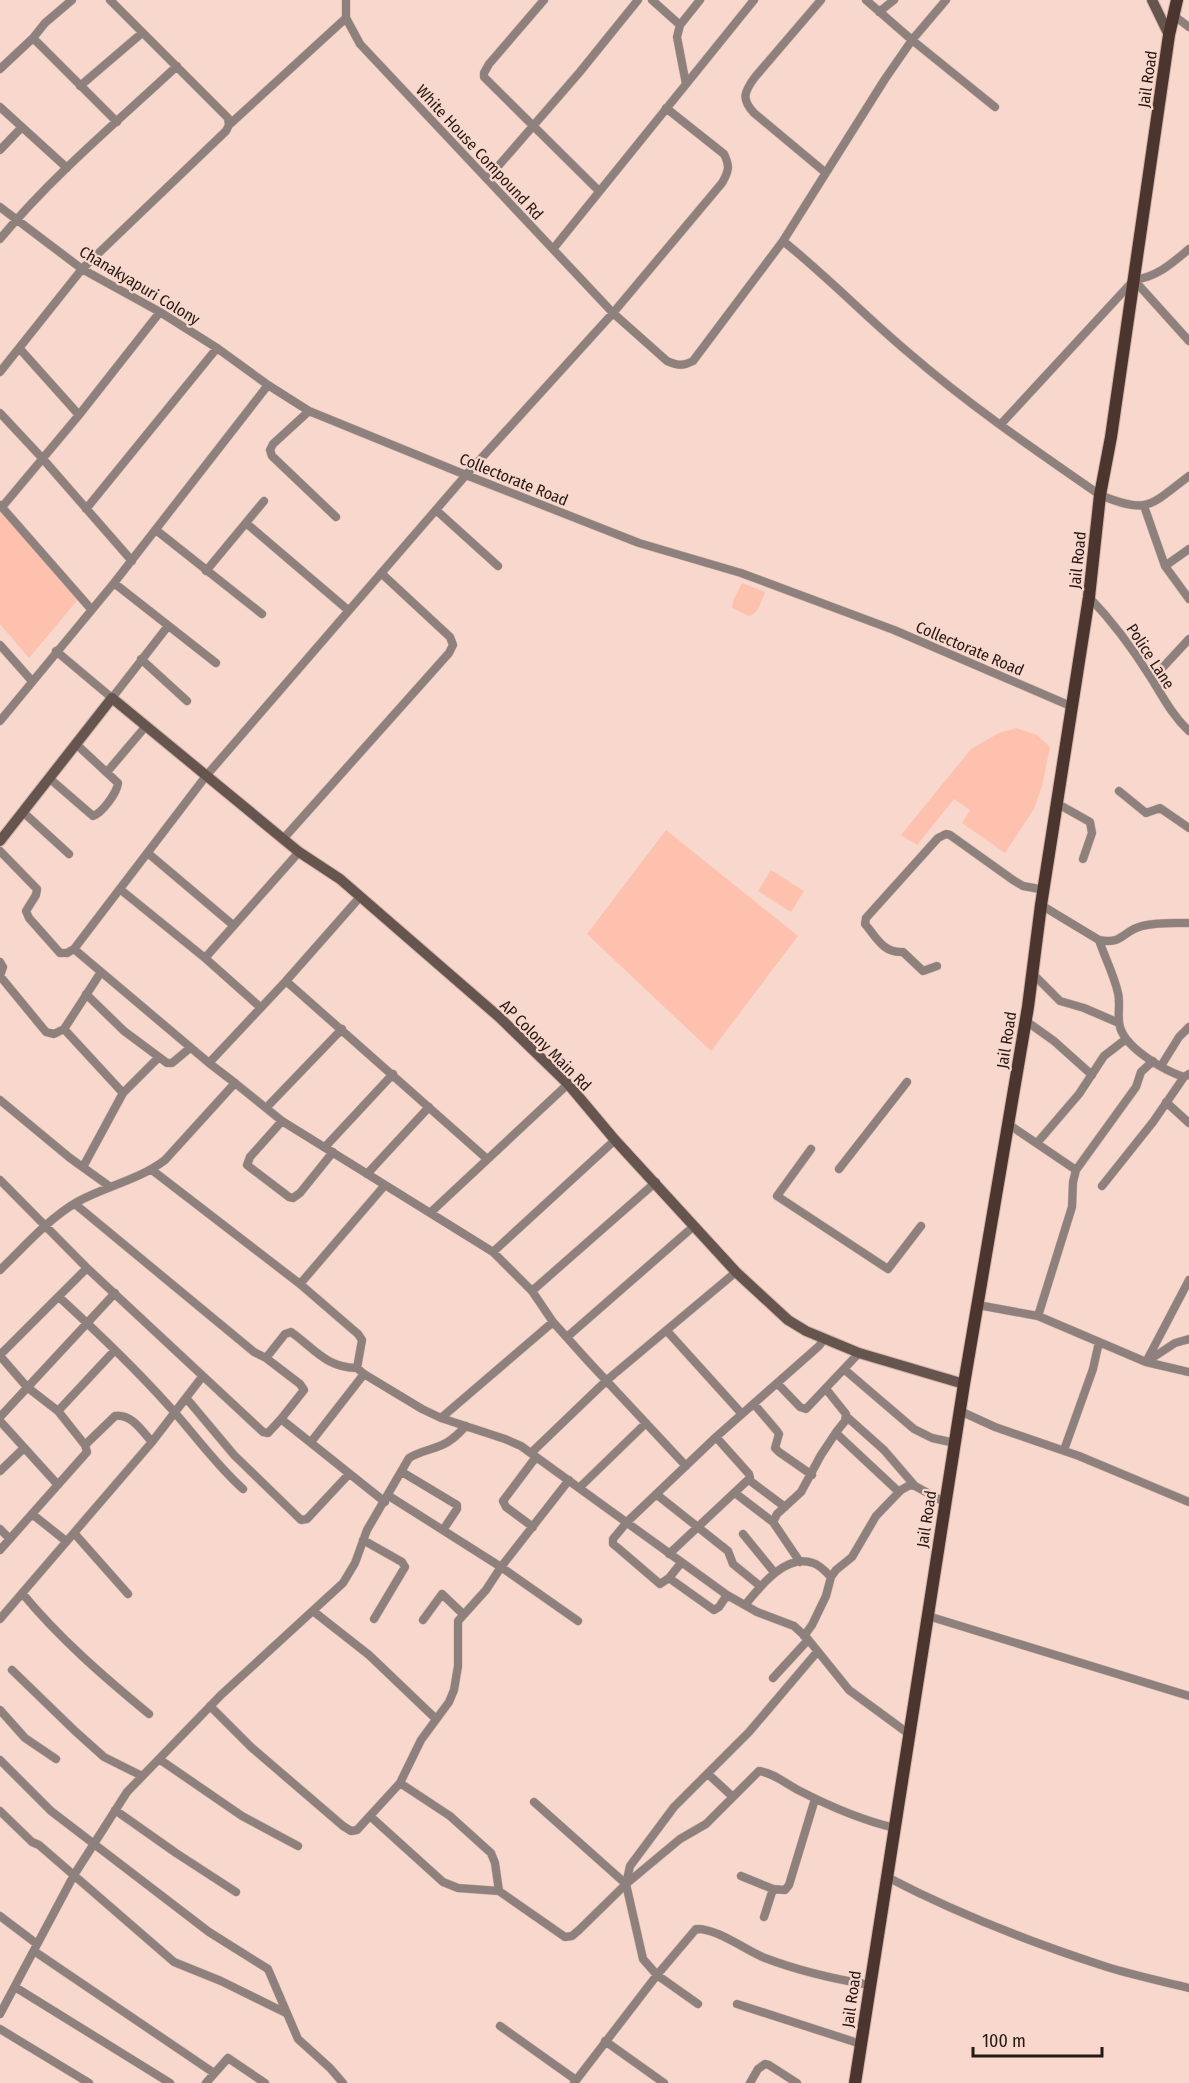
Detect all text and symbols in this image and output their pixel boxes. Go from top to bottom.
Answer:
street label: Jail Road [1134,49,1161,109]
street label: White House Compound Rd [412,81,547,224]
street label: Chanakyapuri Colony [76,242,204,329]
street label: Collectorate Road [457,449,571,510]
street label: Jail Road [1065,531,1090,590]
street label: Collectorate Road [913,617,1027,680]
street label: Police Lane [1122,620,1179,693]
street label: AP Colony Main Rd [496,996,595,1095]
street label: Jail Road [993,1010,1020,1070]
street label: Jail Road [913,1489,940,1549]
street label: Jail Road [838,1969,865,2029]
scale bar [973,2020,1102,2058]
text: 100 m [982,2030,1026,2052]

